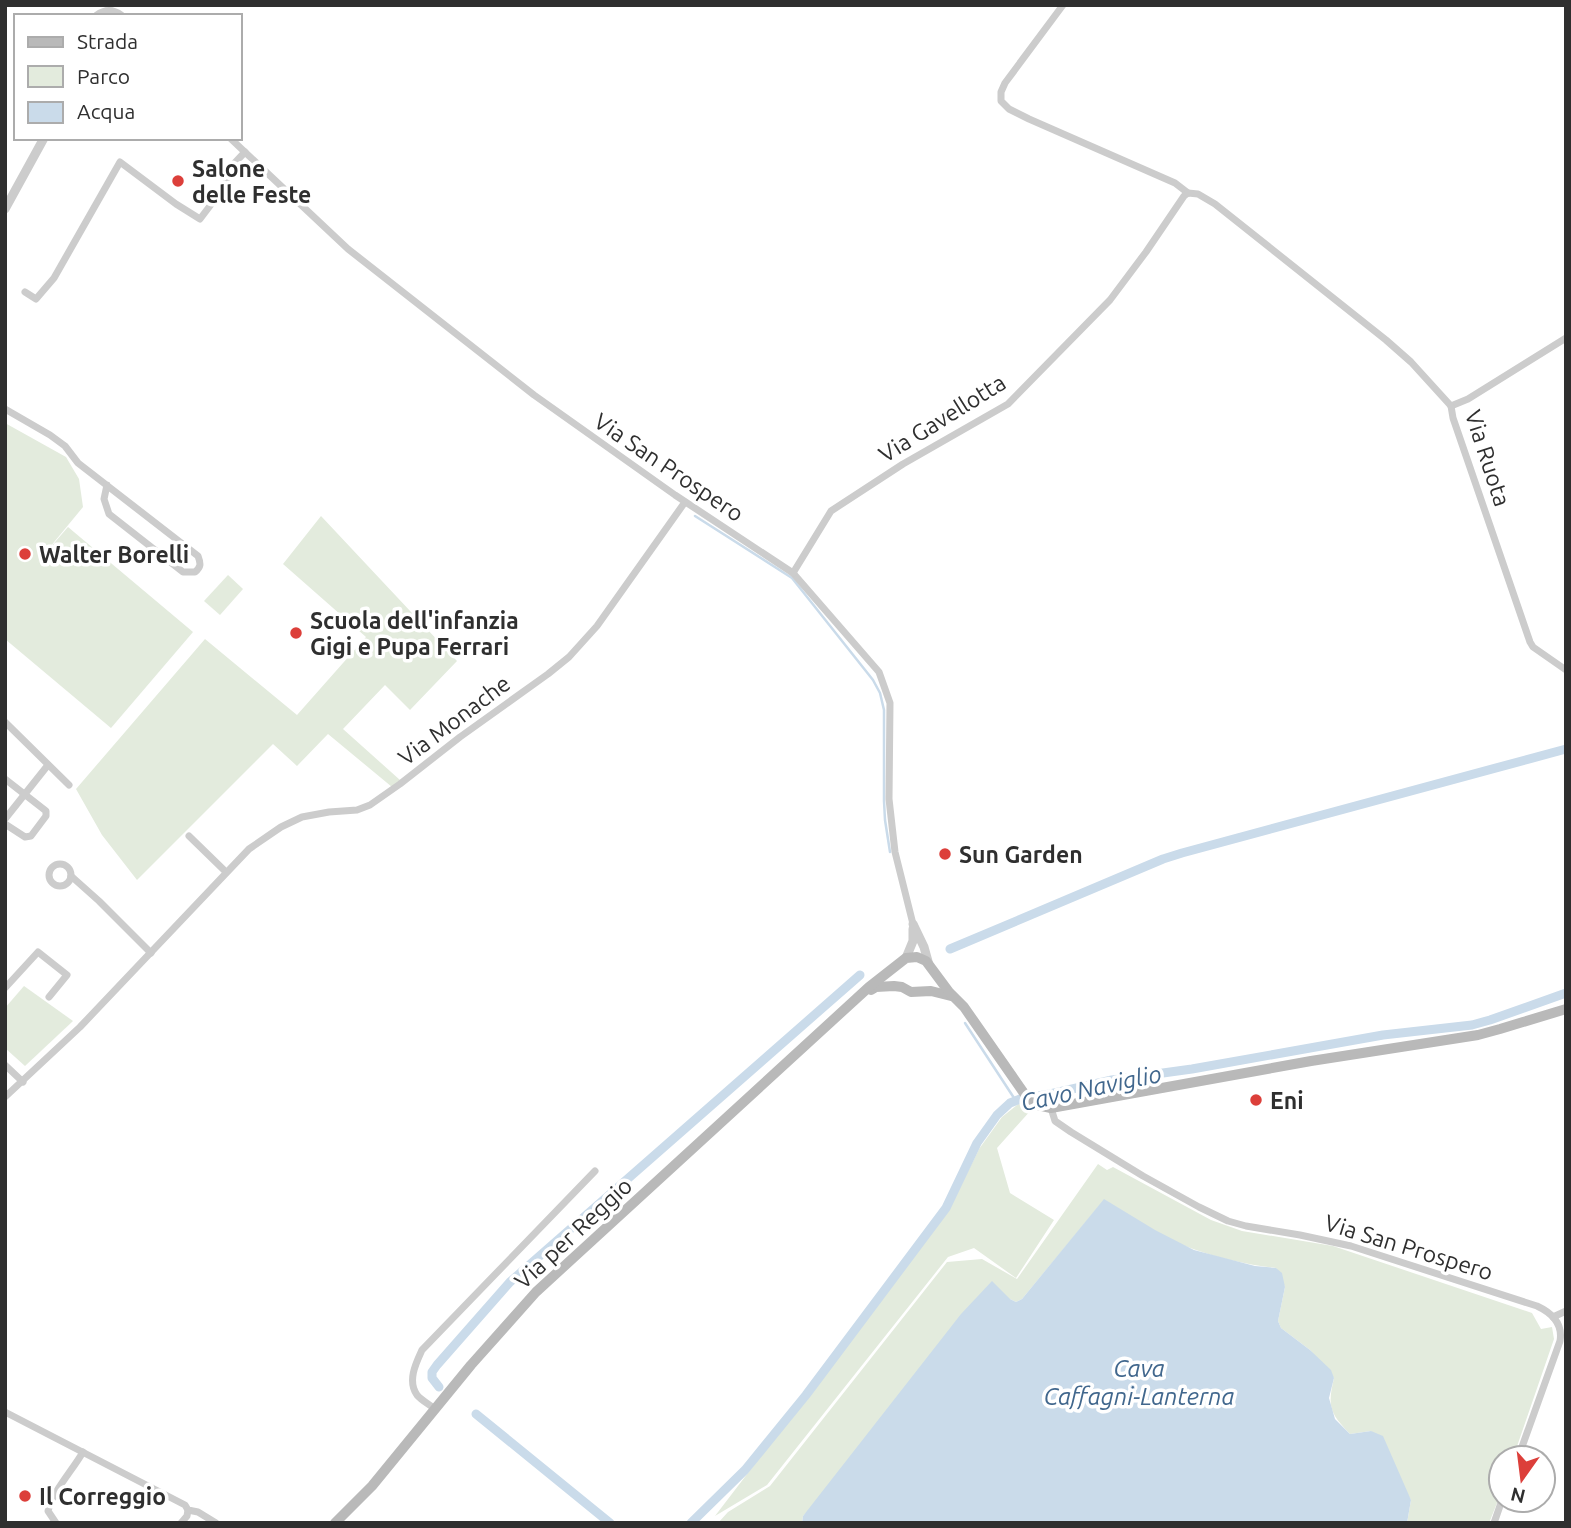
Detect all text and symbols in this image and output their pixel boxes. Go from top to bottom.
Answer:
legend [14,14,242,140]
text: Strada [77,29,138,53]
text: Parco [77,64,130,88]
text: Acqua [77,99,135,123]
place label: Salone delle Feste [192,156,311,207]
marker: Salone delle Feste [170,173,186,189]
street label: Via Gavellotta [874,369,1010,467]
street label: Via Ruota [1461,407,1515,509]
street label: Via San Prospero [590,408,748,526]
place label: Walter Borelli [39,542,189,567]
marker: Walter Borelli [17,546,33,562]
place label: Scuola dell'infanzia Gigi e Pupa Ferrari [310,608,519,659]
marker: Scuola dell'infanzia Gigi e Pupa Ferrari [288,625,304,641]
street label: Via Monache [393,670,515,770]
place label: Sun Garden [959,842,1083,867]
marker: Sun Garden [937,846,953,862]
water label: Cavo Naviglio [1018,1060,1164,1116]
place label: Eni [1270,1088,1304,1113]
marker: Eni [1248,1092,1264,1108]
street label: Via per Reggio [509,1172,637,1294]
street label: Via San Prospero [1322,1210,1496,1284]
water label: Cava Caffagni-Lanterna [1044,1355,1234,1410]
north arrow [1487,1444,1557,1514]
text: N [1508,1483,1527,1508]
place label: Il Correggio [39,1484,166,1509]
marker: Il Correggio [17,1488,33,1504]

